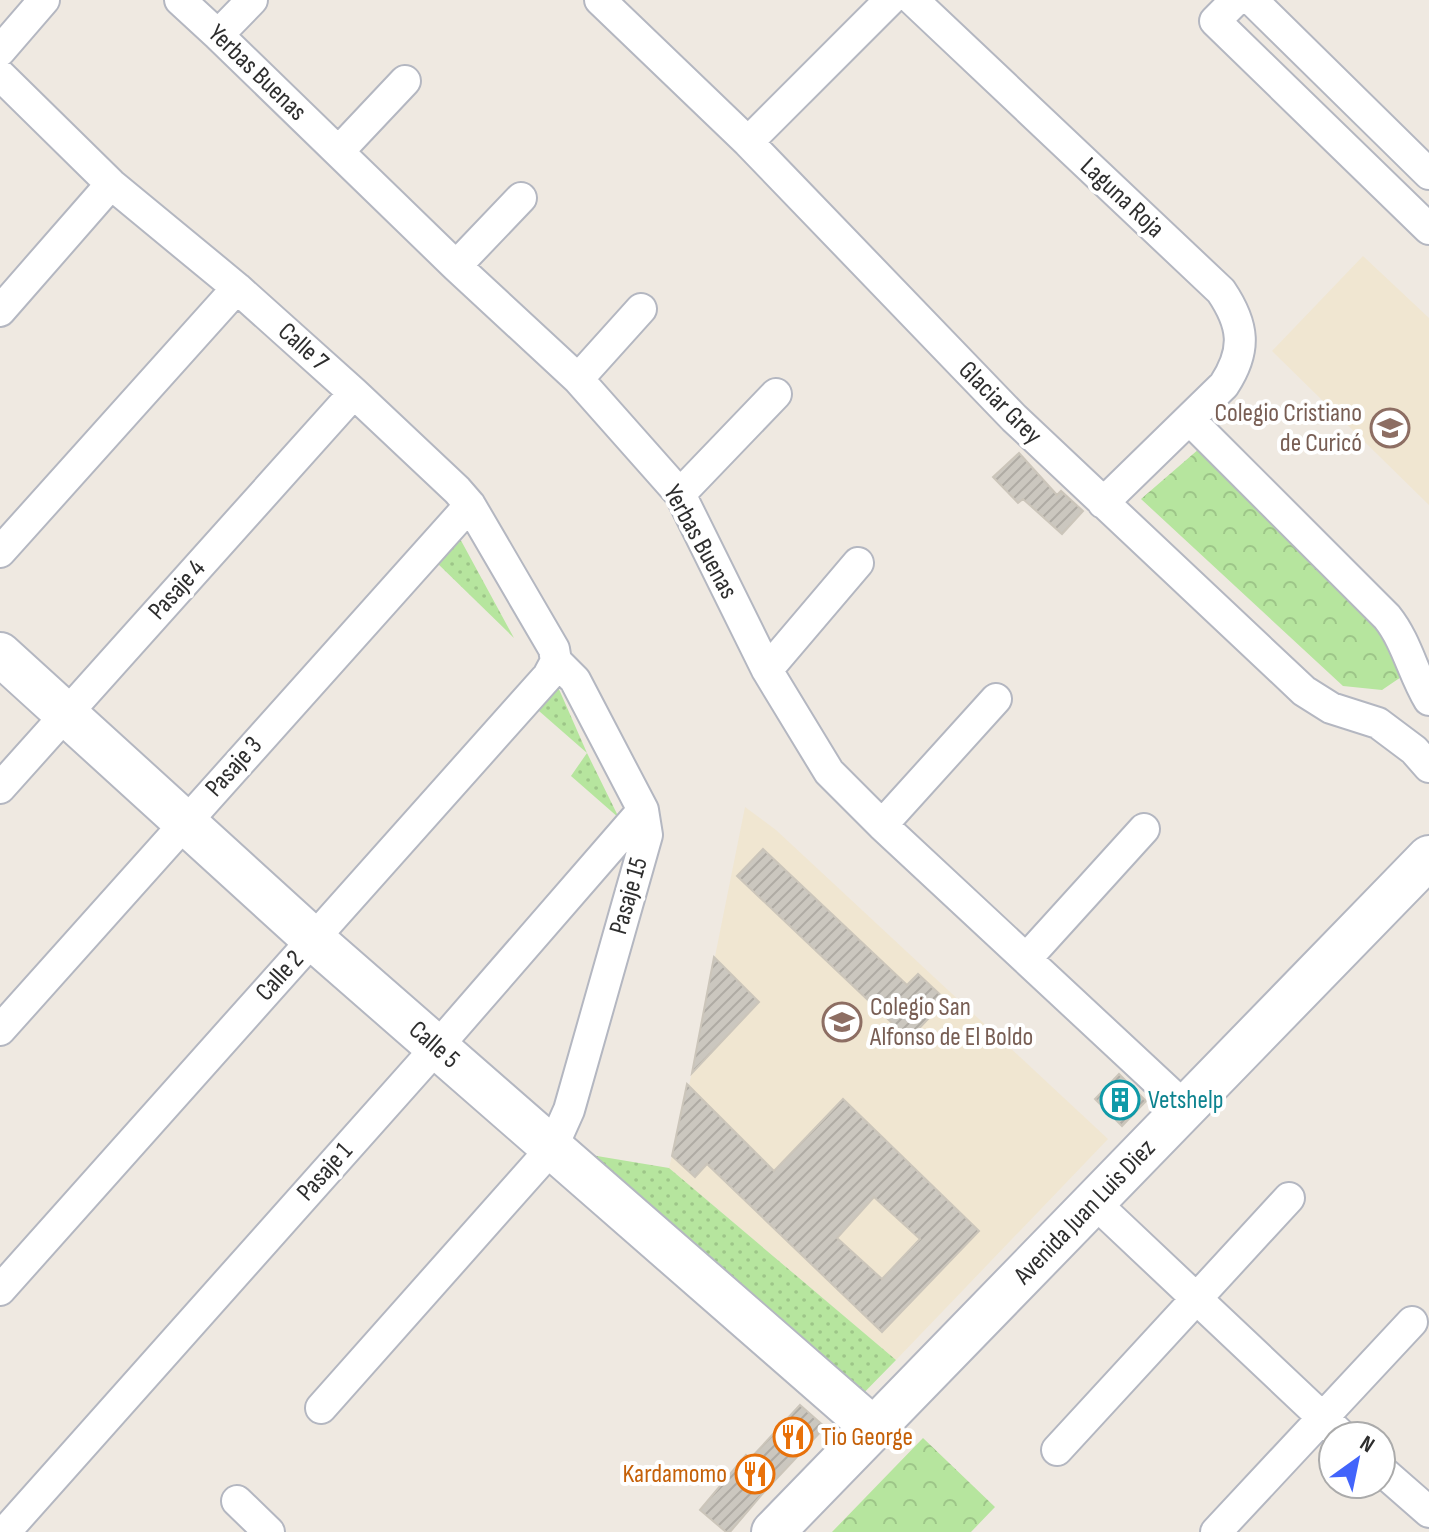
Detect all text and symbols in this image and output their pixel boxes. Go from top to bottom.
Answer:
street label: Yerbas Buenas [201,18,313,128]
street label: Laguna Roja [1074,151,1170,245]
street label: Calle 7 [272,316,335,378]
street label: Glaciar Grey [952,355,1048,451]
place label: Colegio Cristiano de Curicó [1215,398,1362,459]
school or university icon: Colegio Cristiano de Curicó [1369,407,1411,449]
street label: Yerbas Buenas [656,480,744,604]
street label: Pasaje 4 [142,554,212,626]
street label: Pasaje 3 [199,731,269,803]
street label: Pasaje 15 [603,854,655,938]
street label: Calle 2 [249,944,311,1008]
place label: Colegio San Alfonso de El Boldo [869,992,1033,1053]
school or university icon: Colegio San Alfonso de El Boldo [821,1001,863,1043]
street label: Calle 5 [402,1015,466,1075]
building icon: Vetshelp [1099,1079,1141,1121]
place label: Vetshelp [1148,1085,1224,1116]
street label: Avenida Juan Luis Diez [1007,1133,1162,1292]
street label: Pasaje 1 [291,1136,359,1208]
restaurant icon: Tio George [772,1416,814,1458]
north arrow [1317,1420,1397,1500]
place label: Tio George [821,1422,913,1453]
text: N [1355,1430,1379,1459]
restaurant icon: Kardamomo [734,1453,776,1495]
place label: Kardamomo [623,1459,727,1490]

